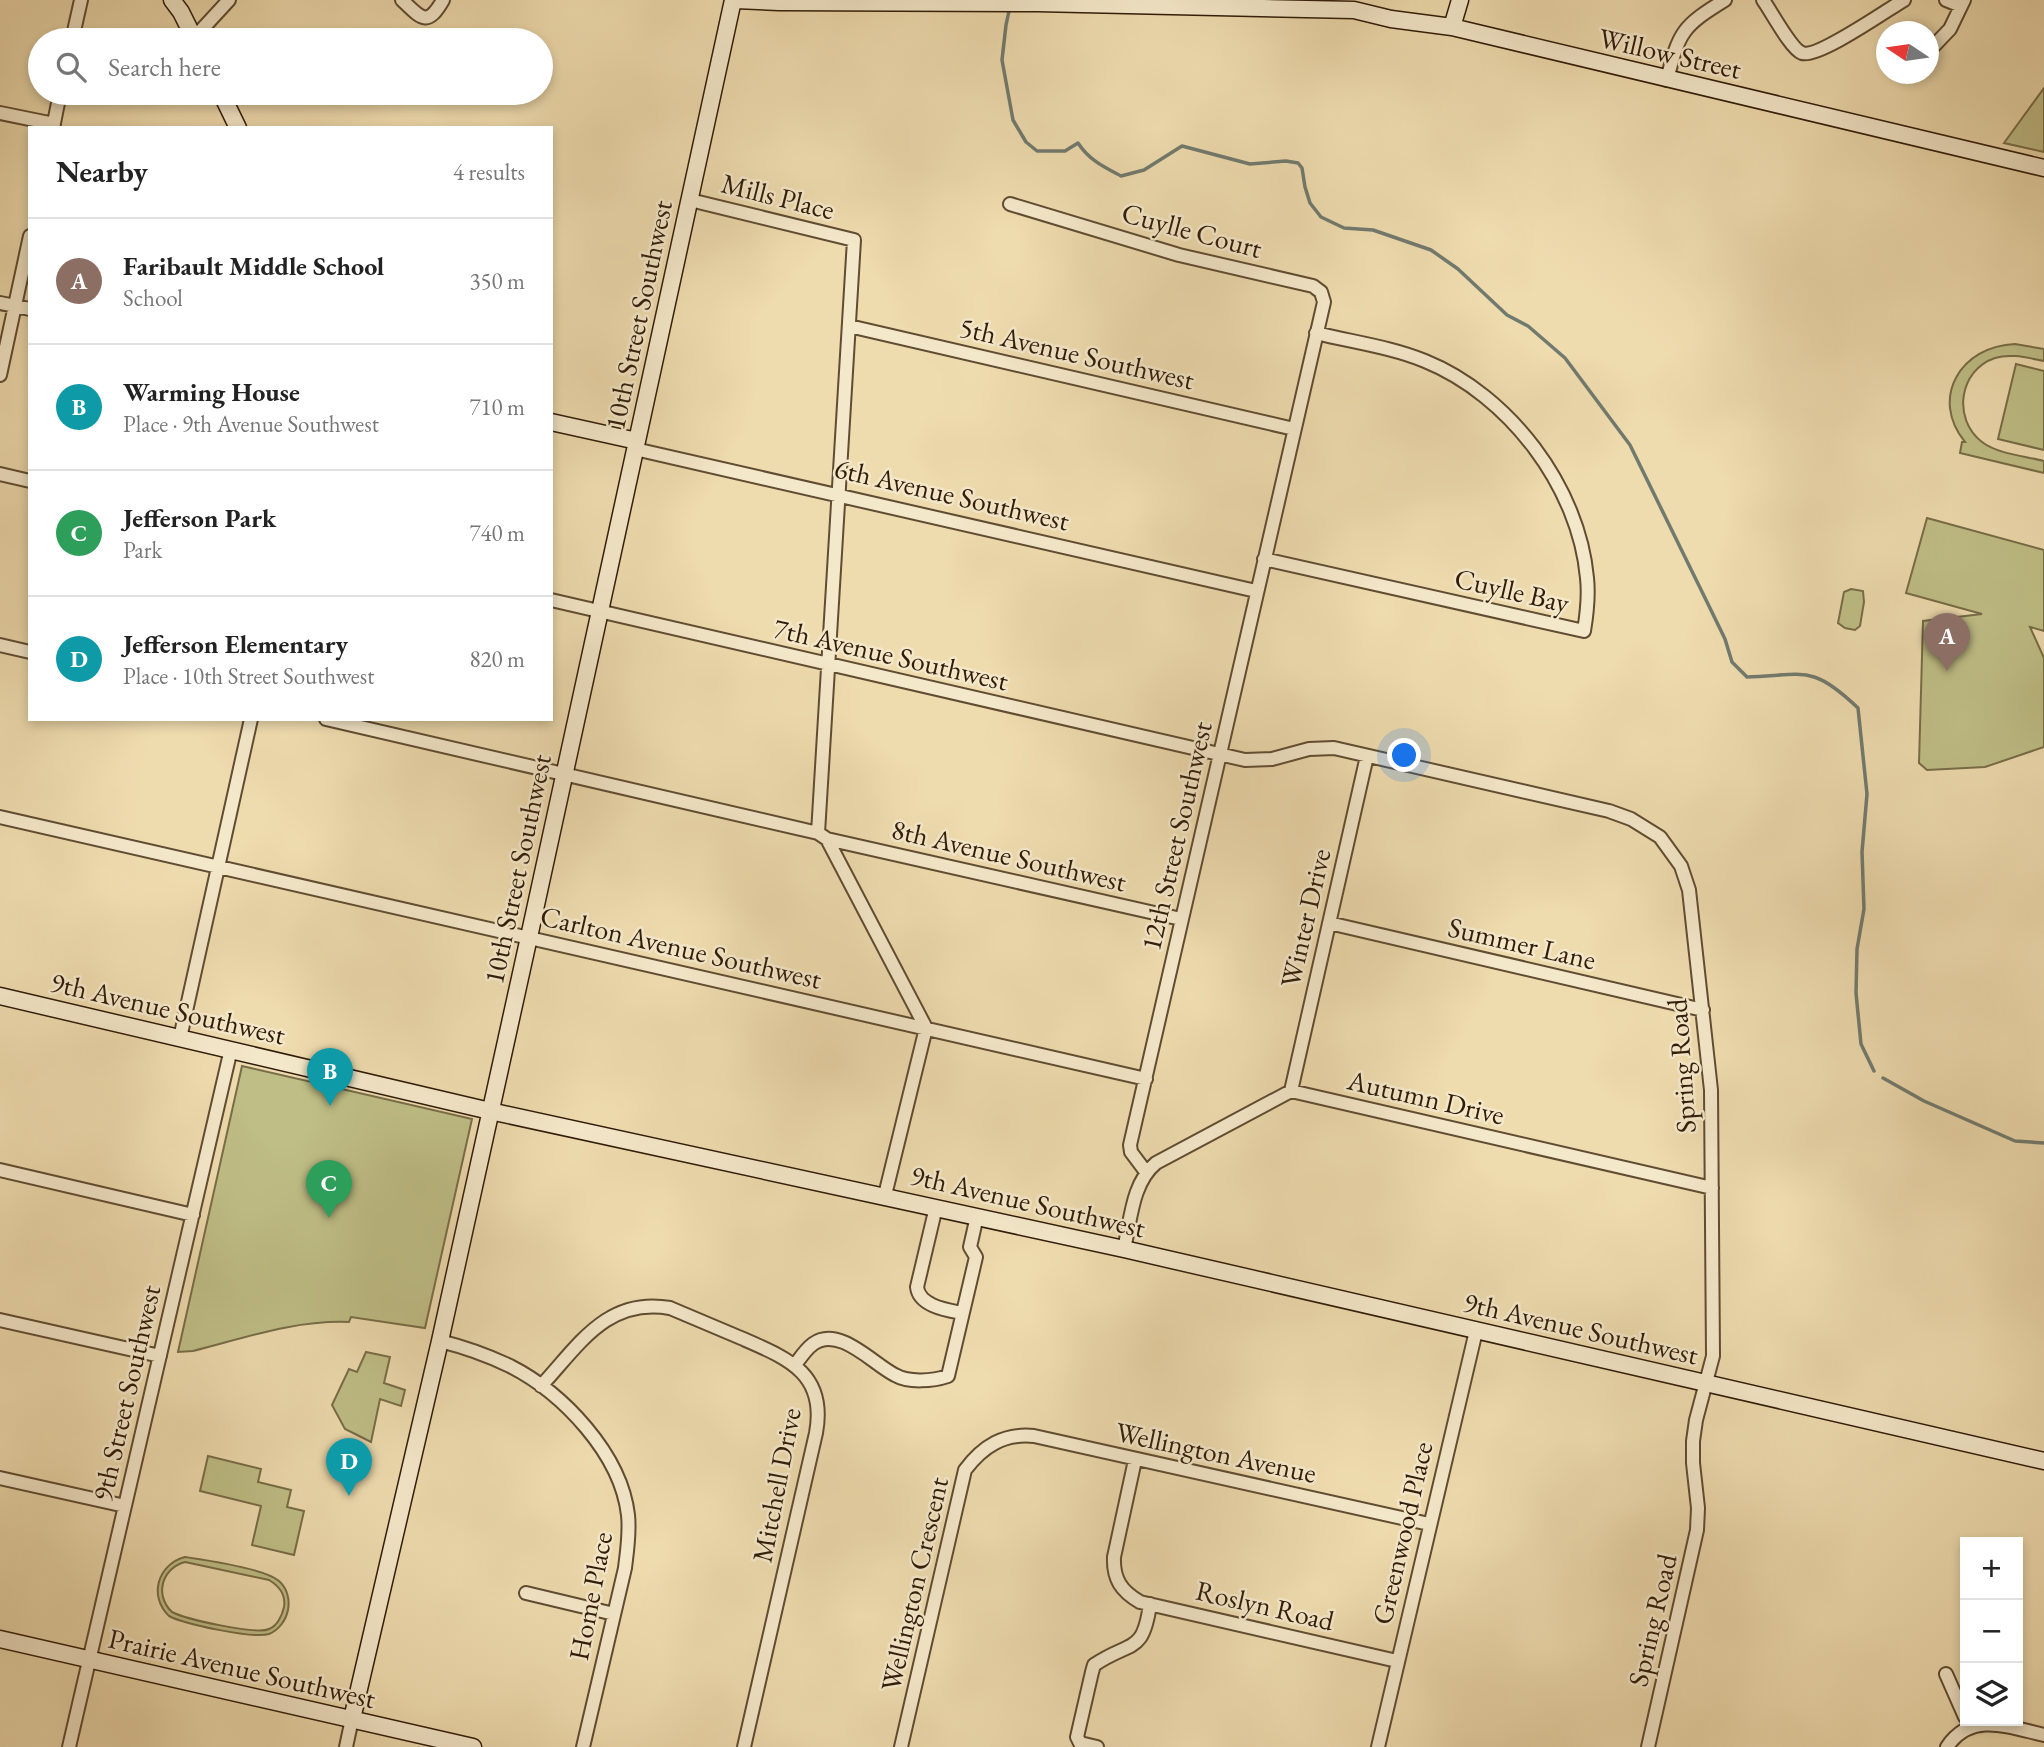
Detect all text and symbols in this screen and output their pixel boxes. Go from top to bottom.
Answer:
street label: Willow Street [1595,19,1745,87]
north arrow [1876,21,1939,84]
search box [28,28,553,105]
icon: search [52,48,90,86]
text: Search here [108,50,221,84]
text: Nearby [56,152,148,191]
text: 4 results [453,157,525,187]
street label: Mills Place [718,165,838,227]
street label: Cuylle Court [1118,194,1266,266]
street label: 10th Street Southwest [596,197,680,433]
text: Faribault Middle School [123,249,384,283]
text: A [71,266,87,296]
text: 350 m [469,266,525,296]
text: School [123,283,183,313]
street label: 5th Avenue Southwest [956,309,1198,398]
text: Warming House [123,375,300,409]
text: B [72,392,86,422]
text: 710 m [469,392,525,422]
text: Place · 9th Avenue Southwest [123,409,379,439]
street label: 6th Avenue Southwest [831,450,1073,539]
text: Jefferson Park [123,501,276,535]
text: C [71,518,87,548]
text: 740 m [469,518,525,548]
text: Park [123,535,162,565]
street label: Cuylle Bay [1451,559,1573,621]
street label: 7th Avenue Southwest [770,610,1012,699]
pin: A [1924,613,1970,671]
text: Jefferson Elementary [123,627,348,661]
text: D [70,644,88,674]
text: 820 m [469,644,525,674]
text: Place · 10th Street Southwest [123,661,374,691]
street label: 12th Street Southwest [1132,718,1220,954]
your location [1387,738,1421,772]
street label: 10th Street Southwest [475,751,559,987]
street label: 8th Avenue Southwest [888,811,1130,900]
street label: Winter Drive [1272,845,1338,991]
street label: Carlton Avenue Southwest [537,897,825,997]
street label: Summer Lane [1445,909,1599,977]
street label: 9th Avenue Southwest [47,964,289,1053]
street label: Spring Road [1658,997,1704,1135]
pin: B [307,1048,353,1106]
street label: Autumn Drive [1343,1061,1508,1133]
street label: 9th Avenue Southwest [907,1157,1149,1246]
pin: C [306,1160,352,1218]
street label: 9th Street Southwest [84,1281,168,1505]
street label: 9th Avenue Southwest [1460,1284,1702,1373]
street label: Mitchell Drive [743,1405,809,1565]
street label: Wellington Avenue [1112,1413,1320,1491]
pin: D [326,1438,372,1496]
street label: Greenwood Place [1363,1438,1441,1628]
street label: Wellington Crescent [872,1473,956,1695]
street label: Home Place [560,1529,620,1663]
map controls [1960,1537,2023,1726]
button: + [1960,1537,2023,1600]
street label: Spring Road [1619,1549,1685,1690]
street label: Roslyn Road [1192,1572,1338,1639]
button: − [1960,1600,2023,1663]
street label: Prairie Avenue Southwest [105,1620,379,1716]
button: layers [1960,1663,2023,1726]

